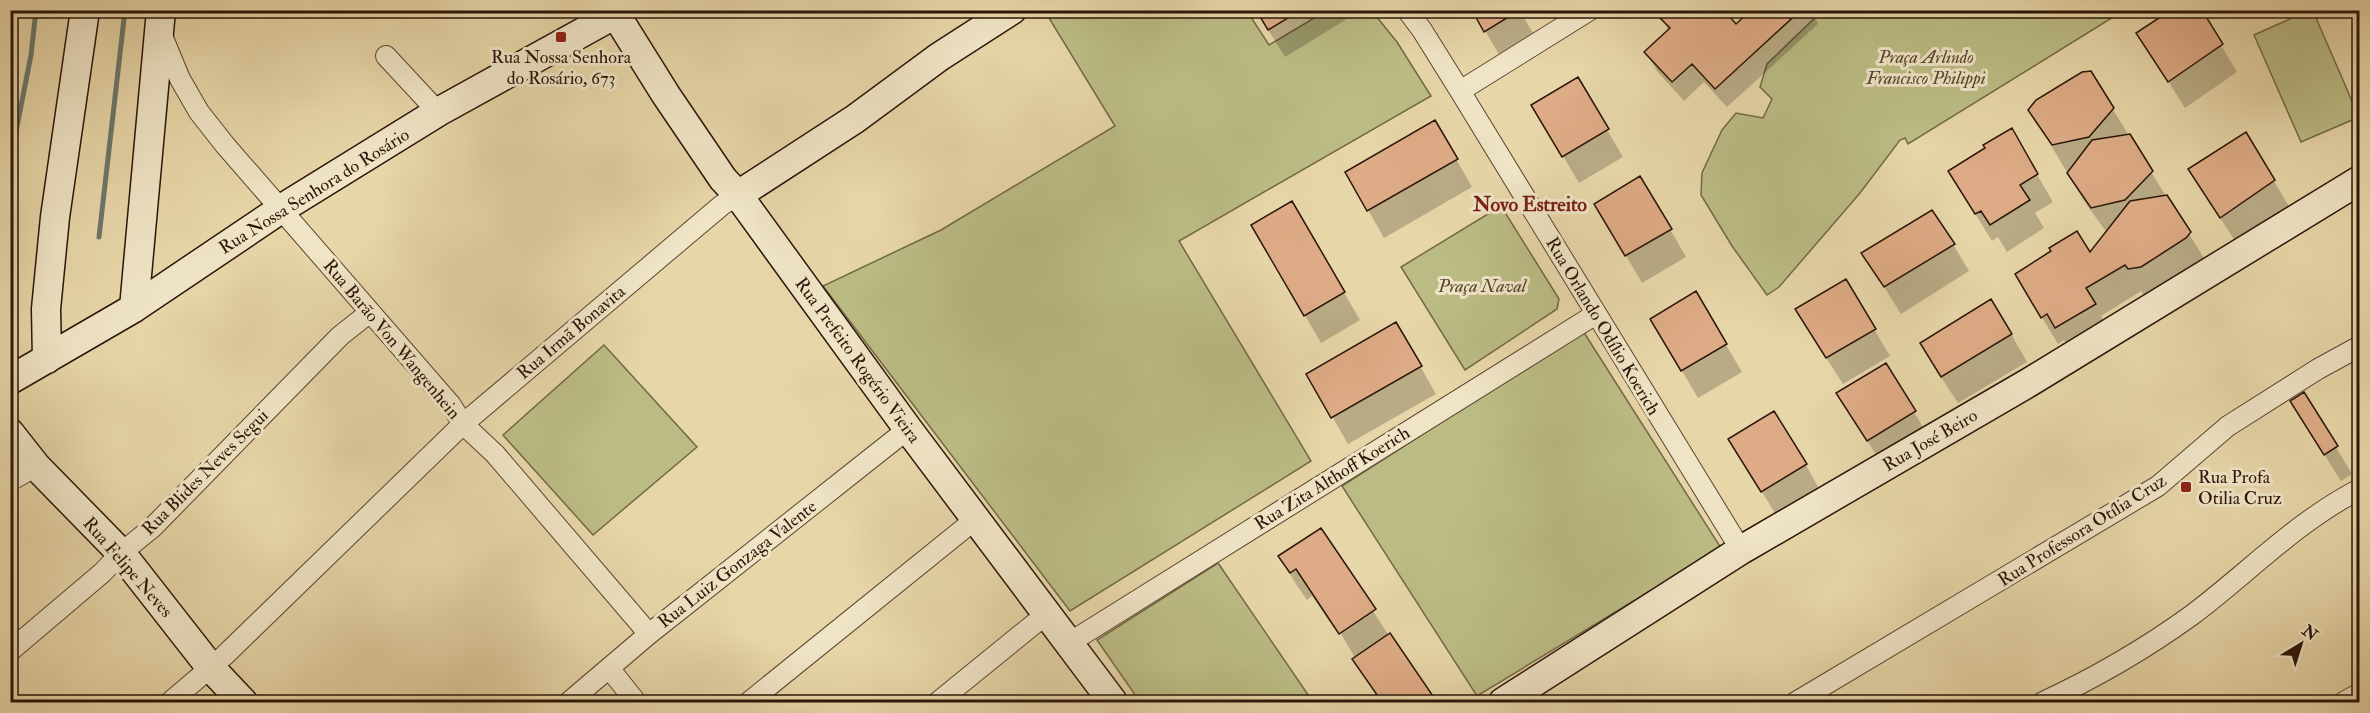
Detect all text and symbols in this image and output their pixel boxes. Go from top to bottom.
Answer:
marker: Rua Nossa Senhora do Rosário, 673 [554,30,568,44]
place label: Rua Nossa Senhora do Rosário, 673 [491,46,632,90]
park label: Praça Arlindo Francisco Philippi [1865,46,1986,90]
street label: Rua Nossa Senhora do Rosário [215,123,414,260]
district label: Novo Estreito [1472,192,1587,217]
street label: Rua Orlando Odílio Koerich [1540,233,1665,420]
street label: Rua Barão Von Wangenhein [318,255,465,424]
street label: Rua Prefeito Rogério Vieira [790,273,926,448]
park label: Praça Naval [1437,275,1528,298]
street label: Rua Irmã Bonavita [512,280,631,385]
street label: Rua Blides Neves Segui [137,404,274,540]
street label: Rua José Beiro [1879,404,1982,477]
street label: Rua Zita Althoff Koerich [1250,421,1415,536]
place label: Rua Profa Otilia Cruz [2198,466,2282,510]
street label: Rua Professora Otília Cruz [1994,469,2171,592]
marker: Rua Profa Otilia Cruz [2179,480,2193,494]
street label: Rua Luiz Gonzaga Valente [653,495,822,634]
street label: Rua Felipe Neves [78,512,178,622]
north arrow [2271,614,2331,674]
text: N [2297,620,2322,646]

